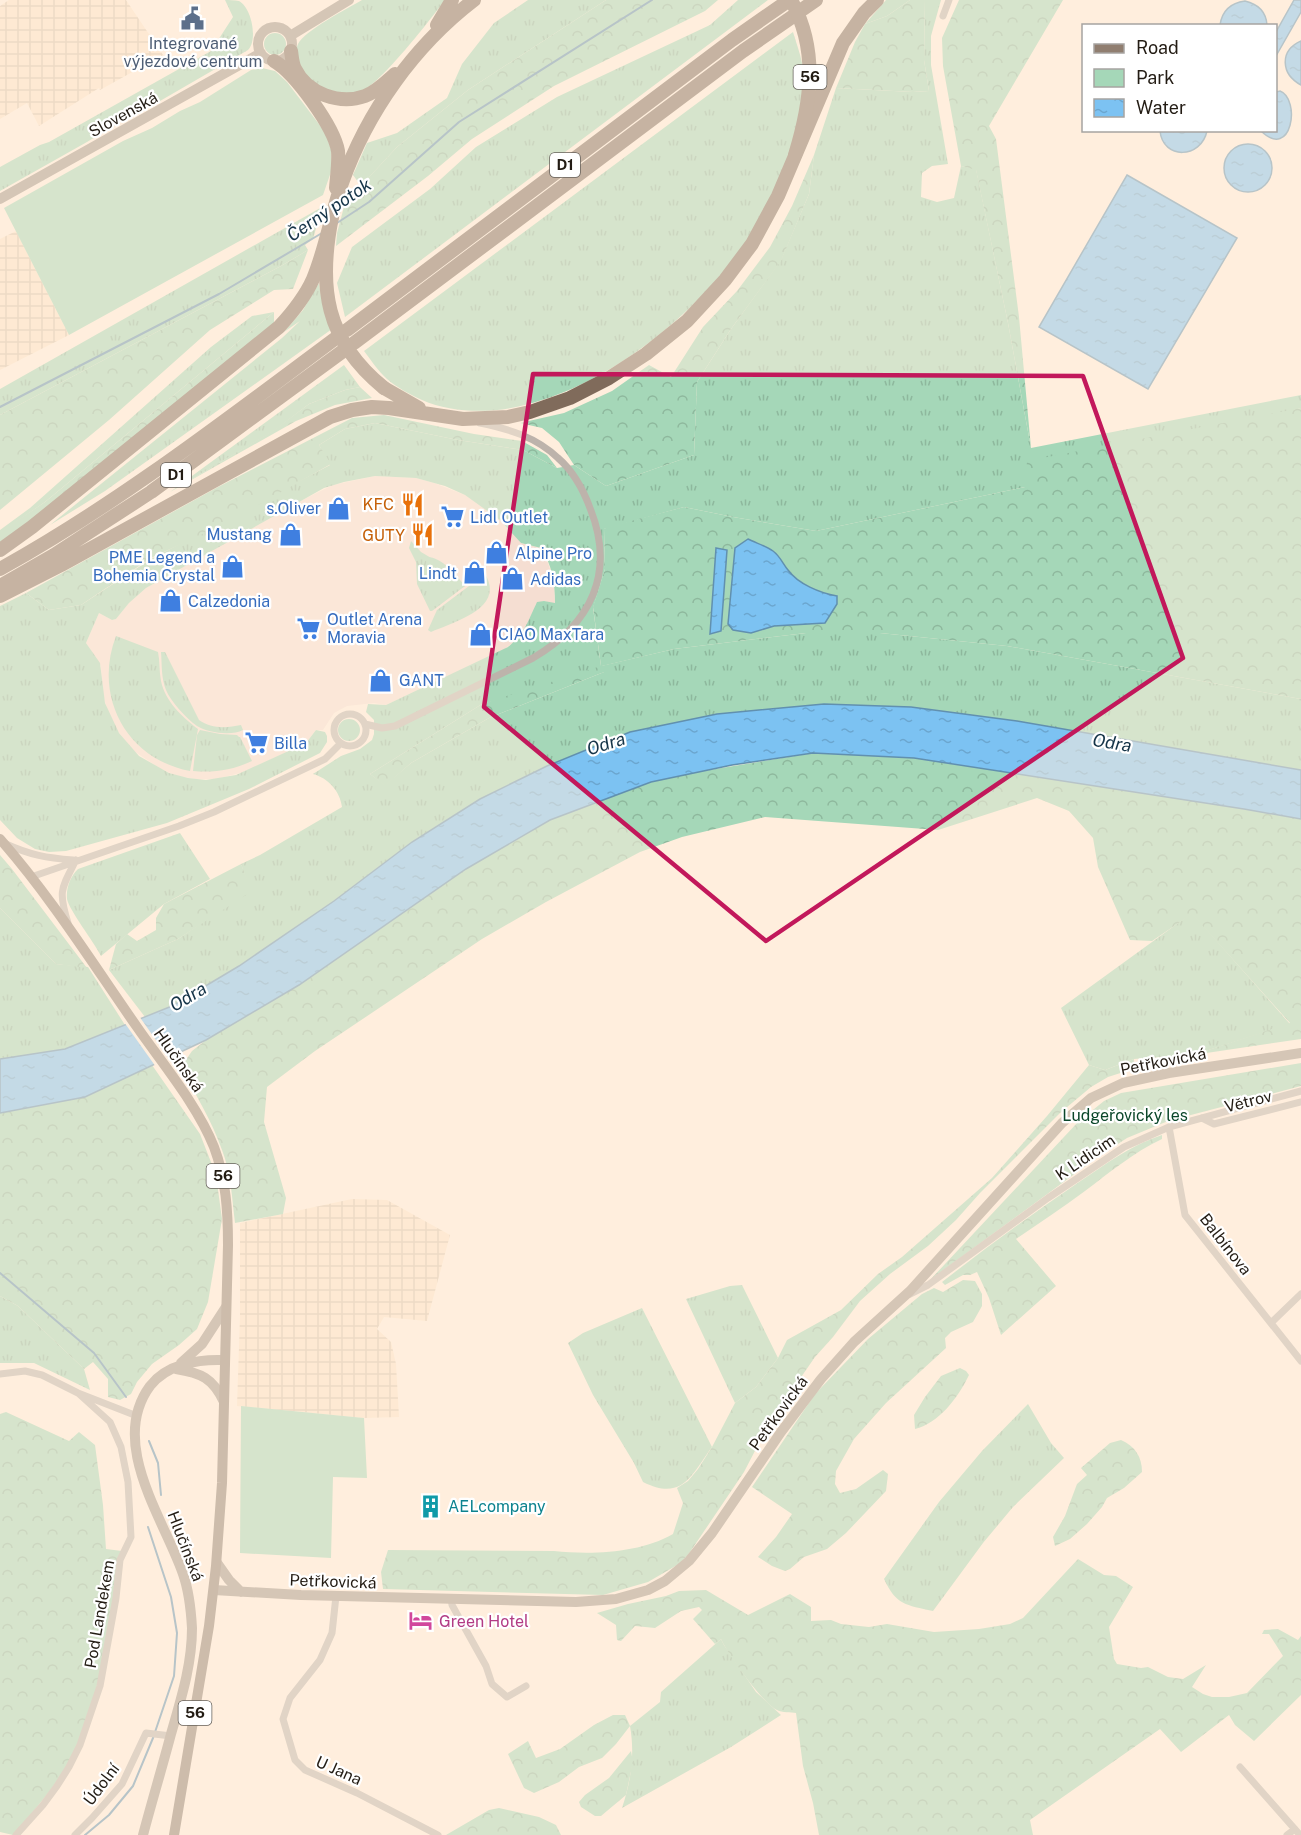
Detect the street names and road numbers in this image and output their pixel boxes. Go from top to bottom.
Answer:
road number: 56 [794,65,826,89]
street label: Slovenská [85,88,161,141]
road number: D1 [550,153,580,177]
road number: D1 [161,463,191,487]
street label: Hlučínská [150,1025,208,1096]
street label: Petřkovická [1119,1044,1208,1079]
street label: Větrov [1223,1086,1274,1117]
street label: K Lidicím [1052,1131,1119,1184]
road number: 56 [206,1164,240,1188]
street label: Balbínova [1196,1210,1255,1279]
street label: Petřkovická [745,1373,812,1454]
street label: Hlučínská [163,1508,208,1584]
street label: Pod Landekem [81,1558,118,1670]
street label: Petřkovická [289,1570,377,1593]
road number: 56 [178,1701,212,1725]
street label: U Jana [313,1752,365,1789]
street label: Údolní [79,1758,124,1809]

